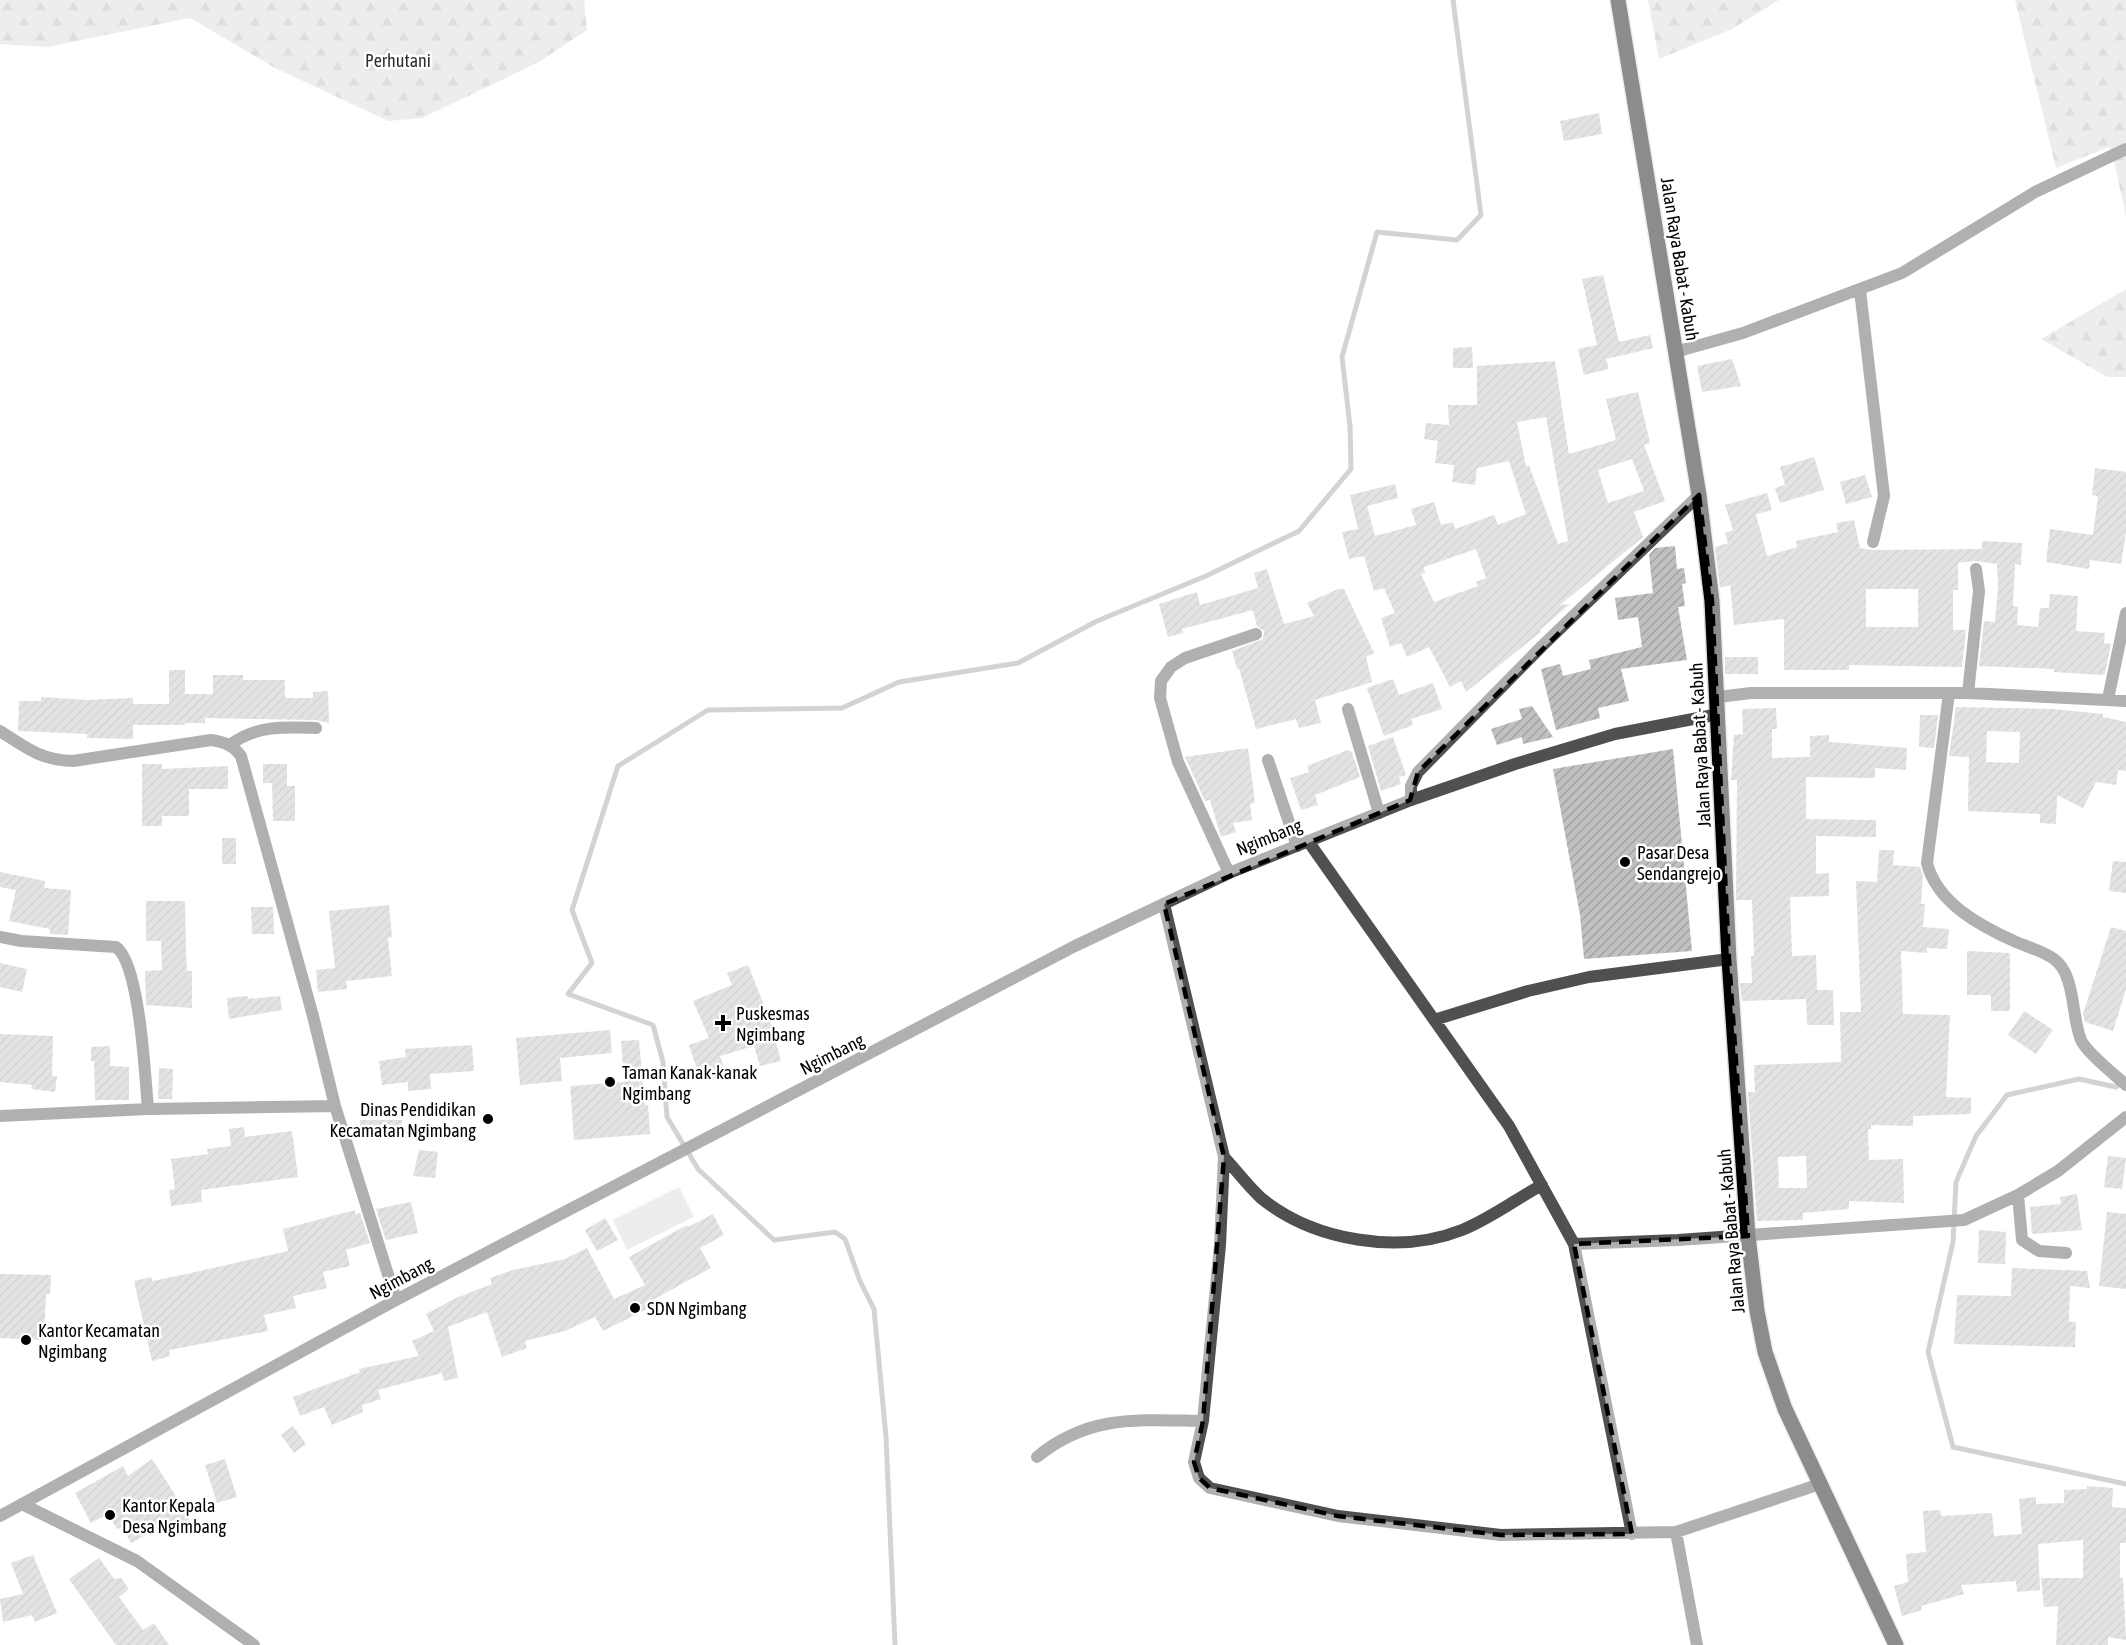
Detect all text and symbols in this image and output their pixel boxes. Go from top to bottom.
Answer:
park label: Perhutani [365,50,431,71]
street label: Jalan Raya Babat - Kabuh [1657,176,1703,342]
street label: Jalan Raya Babat - Kabuh [1685,662,1715,828]
street label: Ngimbang [1233,814,1305,860]
place label: Pasar Desa Sendangrejo [1637,842,1721,884]
marker: Pasar Desa Sendangrejo [1618,855,1632,869]
place label: Puskesmas Ngimbang [736,1003,810,1045]
marker: Puskesmas Ngimbang [714,1014,732,1032]
street label: Ngimbang [797,1029,868,1079]
place label: Taman Kanak-kanak Ngimbang [622,1062,757,1104]
marker: Taman Kanak-kanak Ngimbang [603,1075,617,1089]
place label: Dinas Pendidikan Kecamatan Ngimbang [330,1099,476,1141]
marker: Dinas Pendidikan Kecamatan Ngimbang [481,1112,495,1126]
street label: Jalan Raya Babat - Kabuh [1713,1148,1749,1314]
street label: Ngimbang [366,1252,437,1303]
place label: SDN Ngimbang [647,1298,747,1319]
marker: SDN Ngimbang [628,1301,642,1315]
place label: Kantor Kecamatan Ngimbang [38,1320,160,1362]
marker: Kantor Kecamatan Ngimbang [19,1333,33,1347]
place label: Kantor Kepala Desa Ngimbang [122,1495,227,1537]
marker: Kantor Kepala Desa Ngimbang [103,1508,117,1522]

